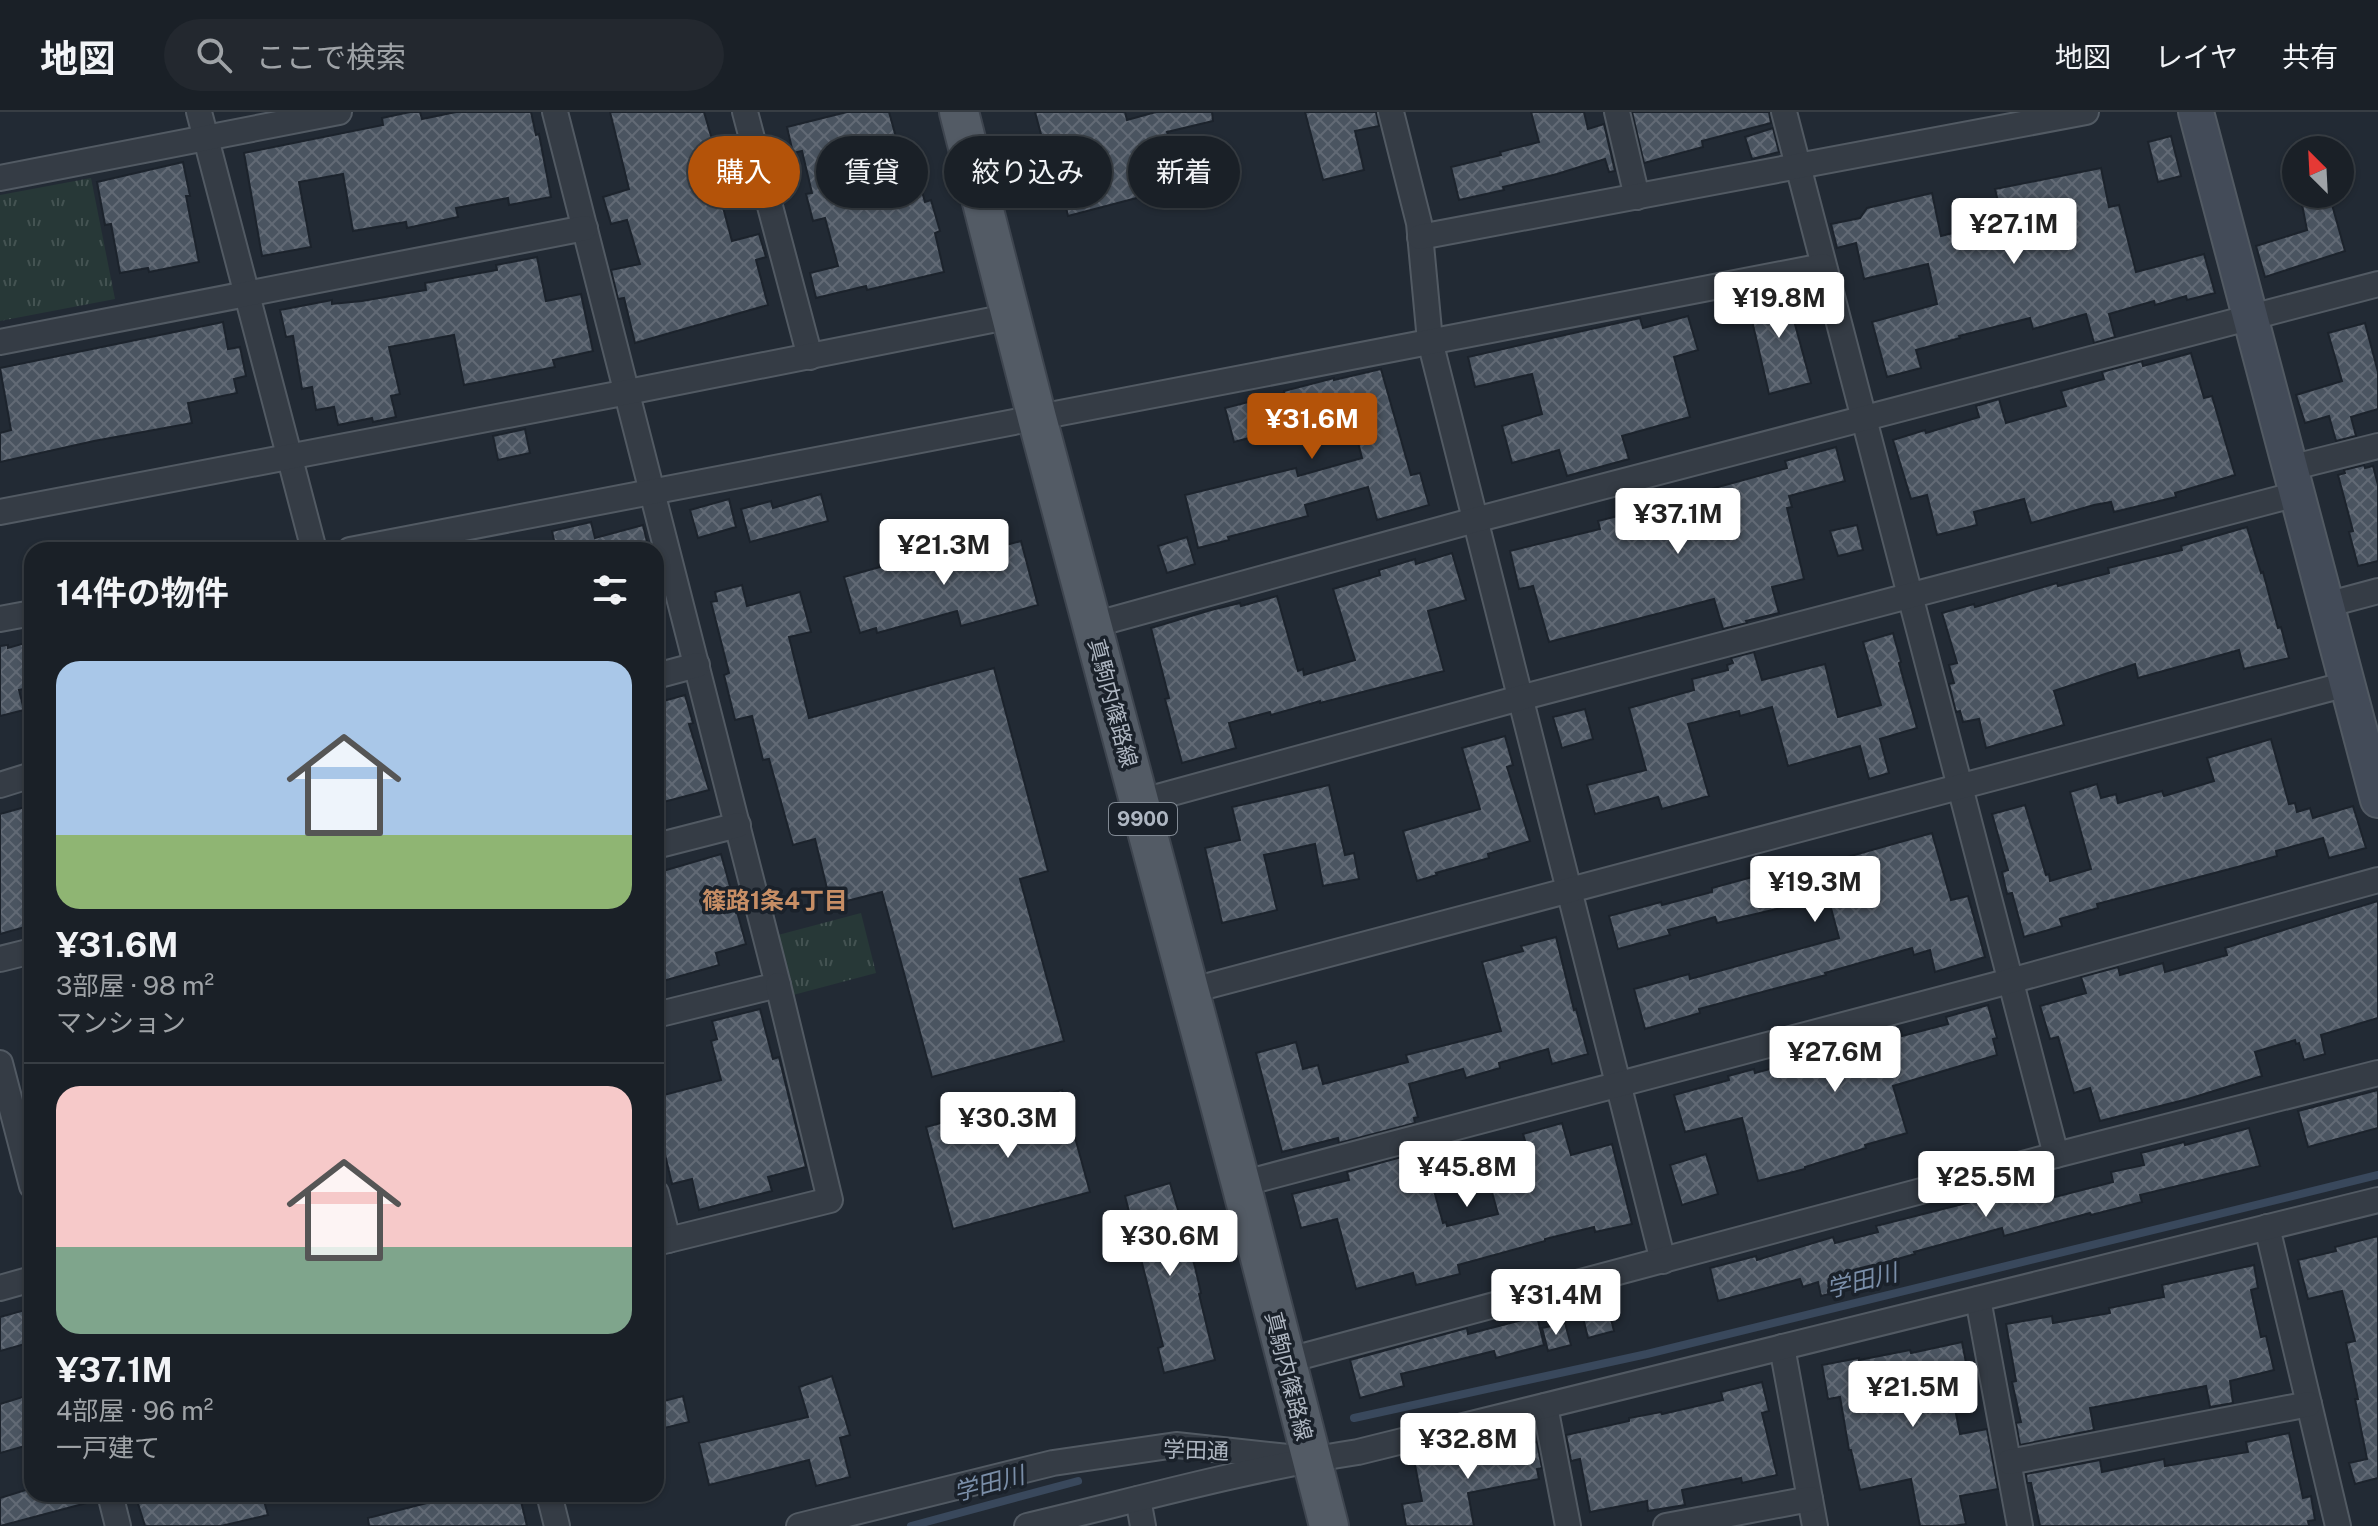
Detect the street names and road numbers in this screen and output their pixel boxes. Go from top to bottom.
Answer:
street label: 真駒内篠路線 [1083,636,1143,770]
road number: 9900 [1109,803,1177,835]
street label: 真駒内篠路線 [1260,1309,1318,1443]
street label: 学田通 [1163,1436,1229,1464]

